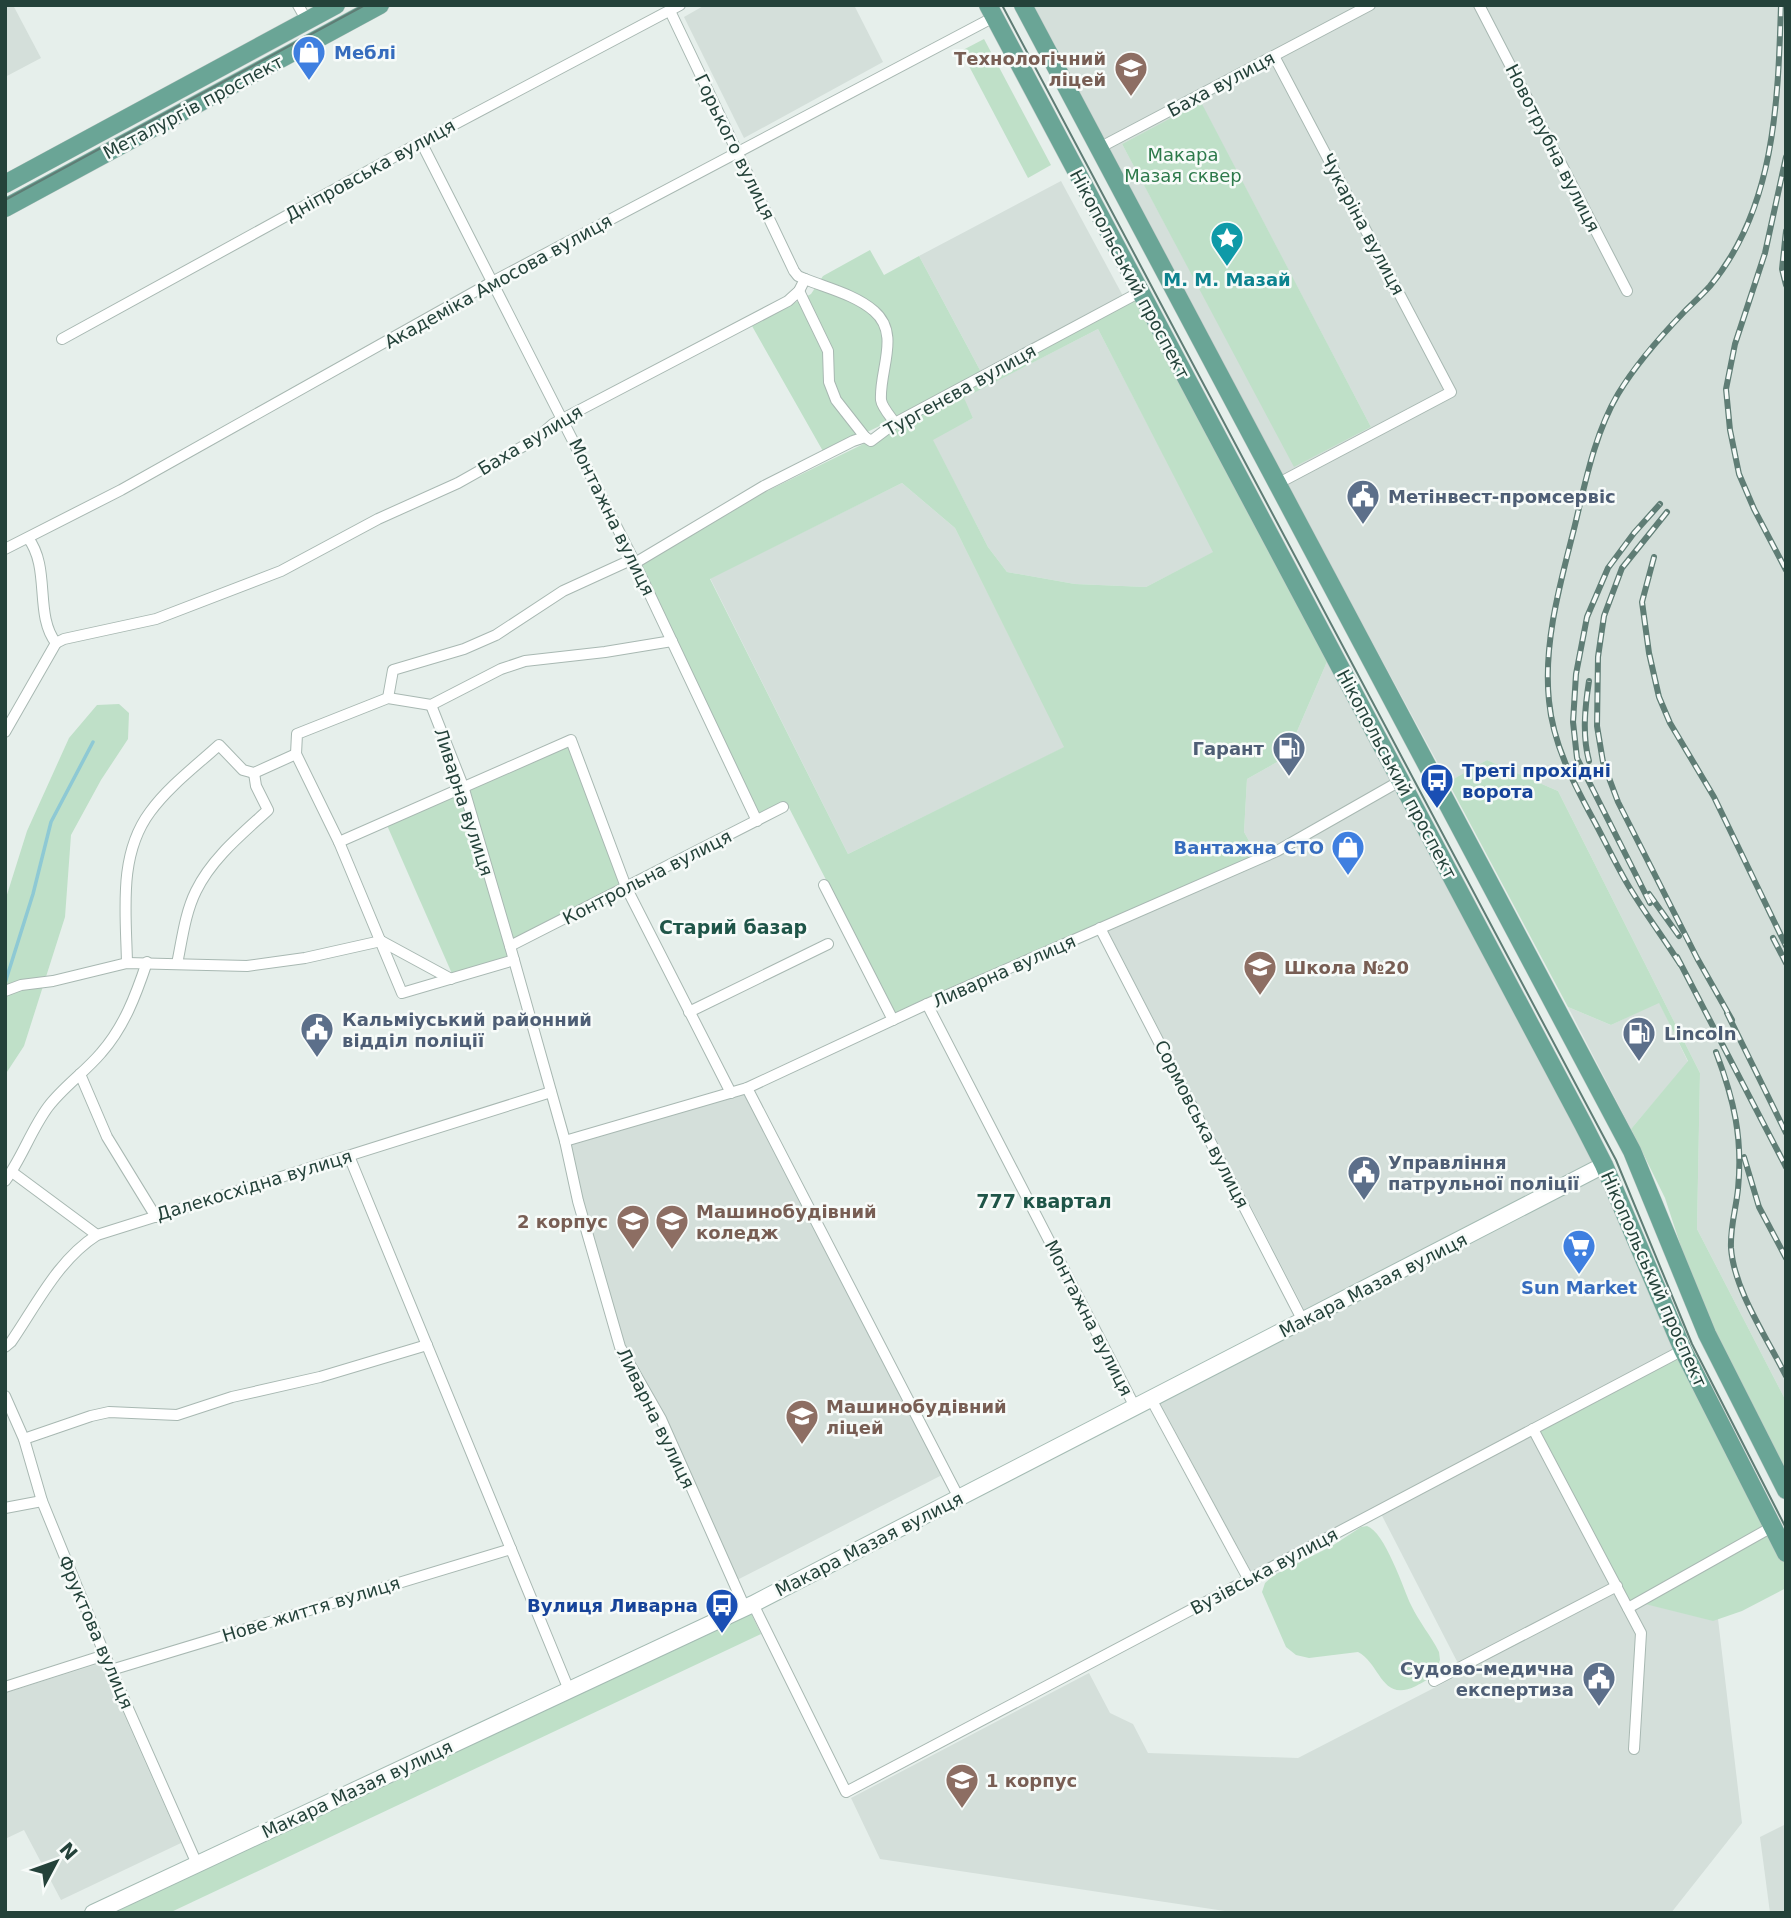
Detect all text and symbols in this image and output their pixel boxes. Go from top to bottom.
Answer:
shop icon: Меблі [290,33,328,82]
place label: Меблі [334,42,396,63]
street label: Баха вулиця [1164,47,1278,121]
place label: Технологічний ліцей [954,48,1106,90]
school or university icon: Технологічний ліцей [1112,49,1150,98]
street label: Металургів проспект [99,51,287,163]
street label: Новотрубна вулиця [1501,60,1605,236]
street label: Горького вулиця [691,71,779,223]
street label: Дніпровська вулиця [281,114,459,226]
park label: Макара Мазая сквер [1124,144,1242,186]
street label: Чукаріна вулиця [1317,150,1409,298]
street label: Нікопольський проспект [1066,166,1194,382]
street label: Академіка Амосова вулиця [381,210,615,352]
place icon: М. М. Мазай [1208,219,1246,268]
place label: М. М. Мазай [1163,269,1291,290]
street label: Тургенєва вулиця [880,340,1040,441]
street label: Баха вулиця [474,401,586,479]
street label: Монтажна вулиця [565,435,659,599]
public building icon: Метінвест-промсервіс [1344,477,1382,526]
place label: Метінвест-промсервіс [1388,486,1616,507]
street label: Нікопольський проспект [1333,666,1461,882]
street label: Ливарна вулиця [430,725,498,879]
fuel station icon: Гарант [1270,729,1308,778]
place label: Гарант [1192,738,1265,759]
place label: Треті прохідні ворота [1462,760,1611,802]
bus stop icon: Треті прохідні ворота [1418,761,1456,810]
street label: Контрольна вулиця [559,825,735,929]
shop icon: Вантажна СТО [1329,828,1367,877]
place label: Вантажна СТО [1174,837,1324,858]
district label: Старий базар [659,916,807,938]
street label: Ливарна вулиця [929,930,1079,1012]
school or university icon: Школа №20 [1241,948,1279,997]
place label: Школа №20 [1284,957,1409,978]
place label: Кальміуський районний відділ поліції [342,1009,592,1051]
public building icon: Кальміуський районний відділ поліції [298,1010,336,1059]
fuel station icon: Lincoln [1620,1014,1658,1063]
place label: Lincoln [1664,1023,1736,1044]
street label: Сормовська вулиця [1150,1036,1254,1212]
street label: Далекосхідна вулиця [154,1145,354,1225]
place label: Управління патрульної поліції [1388,1152,1579,1194]
public building icon: Управління патрульної поліції [1345,1153,1383,1202]
street label: Нікопольський проспект [1597,1168,1711,1390]
district label: 777 квартал [976,1190,1112,1212]
place label: Машинобудівний коледж [696,1201,877,1243]
school or university icon: 2 корпус [614,1202,652,1251]
school or university icon: Машинобудівний коледж [653,1202,691,1251]
place label: 2 корпус [517,1211,608,1232]
supermarket icon: Sun Market [1560,1227,1598,1276]
street label: Макара Мазая вулиця [1276,1228,1470,1342]
street label: Монтажна вулиця [1041,1237,1137,1399]
place label: Sun Market [1521,1277,1637,1298]
street label: Ливарна вулиця [613,1344,699,1492]
place label: Машинобудівний ліцей [826,1396,1007,1438]
school or university icon: Машинобудівний ліцей [783,1397,821,1446]
street label: Макара Мазая вулиця [772,1487,966,1601]
street label: Вузівська вулиця [1187,1523,1341,1619]
street label: Фруктова вулиця [54,1552,138,1712]
street label: Нове життя вулиця [220,1572,402,1646]
bus stop icon: Вулиця Ливарна [703,1586,741,1635]
place label: Вулиця Ливарна [527,1595,698,1616]
place label: Судово-медична експертиза [1400,1658,1574,1700]
public building icon: Судово-медична експертиза [1580,1659,1618,1708]
street label: Макара Мазая вулиця [258,1736,456,1842]
school or university icon: 1 корпус [943,1761,981,1810]
place label: 1 корпус [986,1770,1077,1791]
north arrow [21,1827,91,1897]
text: N [55,1838,82,1864]

